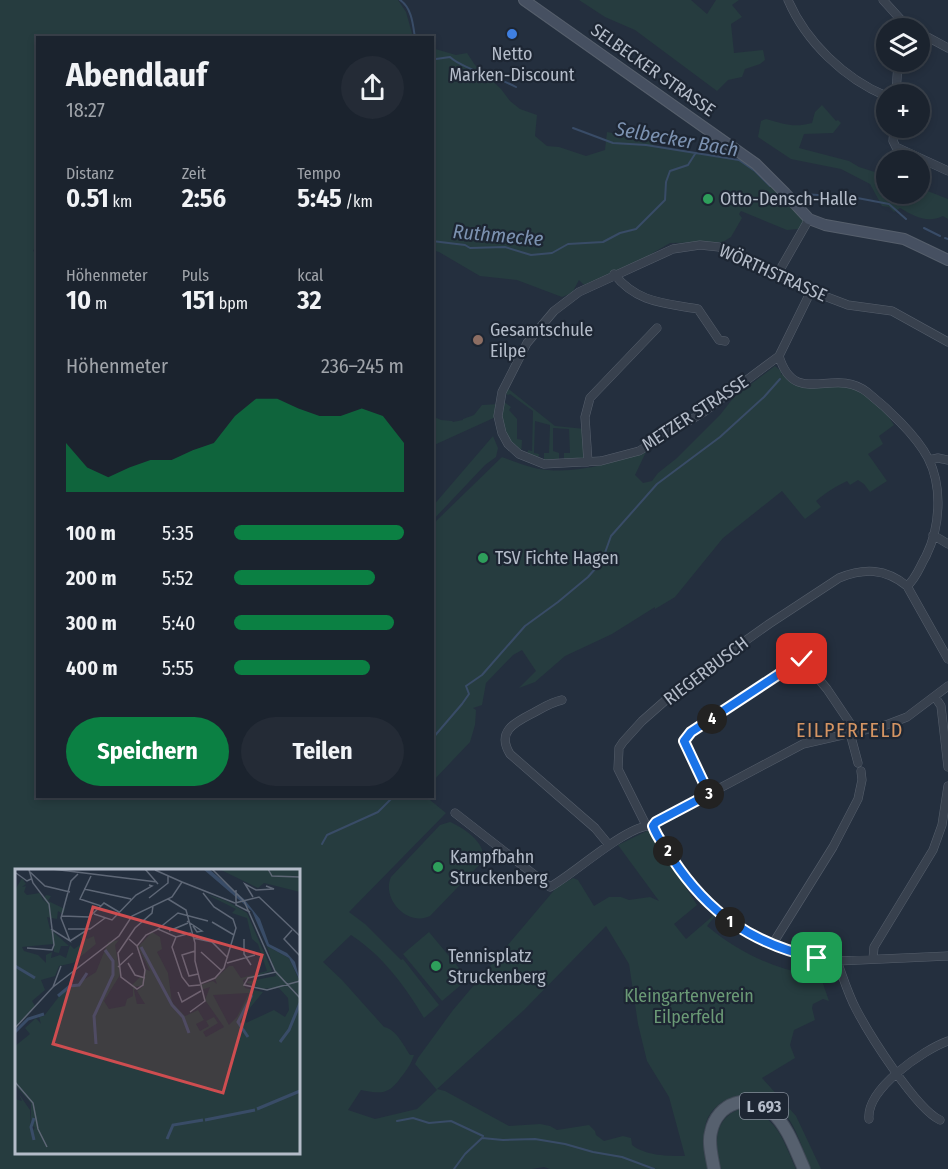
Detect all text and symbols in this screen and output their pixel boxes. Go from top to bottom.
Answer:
map controls [876,18,930,204]
button: layers [876,18,930,72]
street label: SELBECKER STRASSE [587,19,719,121]
marker: Netto Marken-Discount [505,27,519,41]
place label: Netto Marken-Discount [449,43,575,86]
text: Abendlauf [66,55,207,95]
button: share [341,56,404,119]
button: + [876,84,930,138]
text: 18:27 [66,98,105,122]
water label: Selbecker Bach [613,116,740,162]
button: − [876,150,930,204]
text: Distanz [66,164,114,183]
text: Zeit [182,164,206,183]
text: Tempo [297,164,341,183]
text: 0.51 [66,183,109,214]
text: 2:56 [182,183,226,214]
text: 5:45 [297,183,342,214]
place label: Otto-Densch-Halle [720,188,857,210]
text: km [109,192,132,211]
text: /km [342,192,373,211]
marker: Otto-Densch-Halle [701,192,715,206]
water label: Ruthmecke [452,219,545,251]
street label: WÖRTHSTRASSE [716,239,830,307]
text: Höhenmeter [66,266,148,285]
text: Puls [182,266,209,285]
text: kcal [297,266,323,285]
text: 10 [66,285,91,316]
text: 151 [182,285,215,316]
text: 32 [297,285,321,316]
text: m [91,294,107,313]
text: bpm [215,294,248,313]
place label: Gesamtschule Eilpe [490,319,593,362]
marker: Gesamtschule Eilpe [471,333,485,347]
text: Höhenmeter [66,354,168,378]
text: 236–245 m [321,354,404,378]
street label: METZER STRASSE [638,370,752,456]
text: 100 m [66,521,116,545]
text: 5:35 [162,521,194,545]
place label: TSV Fichte Hagen [495,547,619,569]
marker: TSV Fichte Hagen [476,551,490,565]
text: 200 m [66,566,117,590]
text: 5:52 [162,566,193,590]
text: 300 m [66,611,117,635]
text: 5:40 [162,611,195,635]
street label: RIEGERBUSCH [659,632,753,710]
pin [776,633,827,684]
icon: check [785,642,818,675]
text: 400 m [66,656,118,680]
text: 5:55 [162,656,194,680]
pin: 4 [697,704,727,734]
text: 4 [708,709,716,728]
button: Speichern [66,717,229,786]
button: Teilen [241,717,404,786]
district label: EILPERFELD [796,718,904,742]
pin: 3 [694,779,724,809]
text: 3 [705,784,713,803]
pin: 2 [653,836,683,866]
text: 2 [664,841,672,860]
place label: Kampfbahn Struckenberg [450,846,548,889]
marker: Kampfbahn Struckenberg [431,860,445,874]
inset map [15,869,300,1154]
pin: 1 [715,907,745,937]
text: 1 [727,912,733,931]
pin [791,932,842,983]
icon: arrive [800,941,833,974]
place label: Tennisplatz Struckenberg [448,945,546,988]
marker: Tennisplatz Struckenberg [429,959,443,973]
park label: Kleingartenverein Eilperfeld [624,985,754,1028]
road number: L 693 [740,1093,788,1119]

